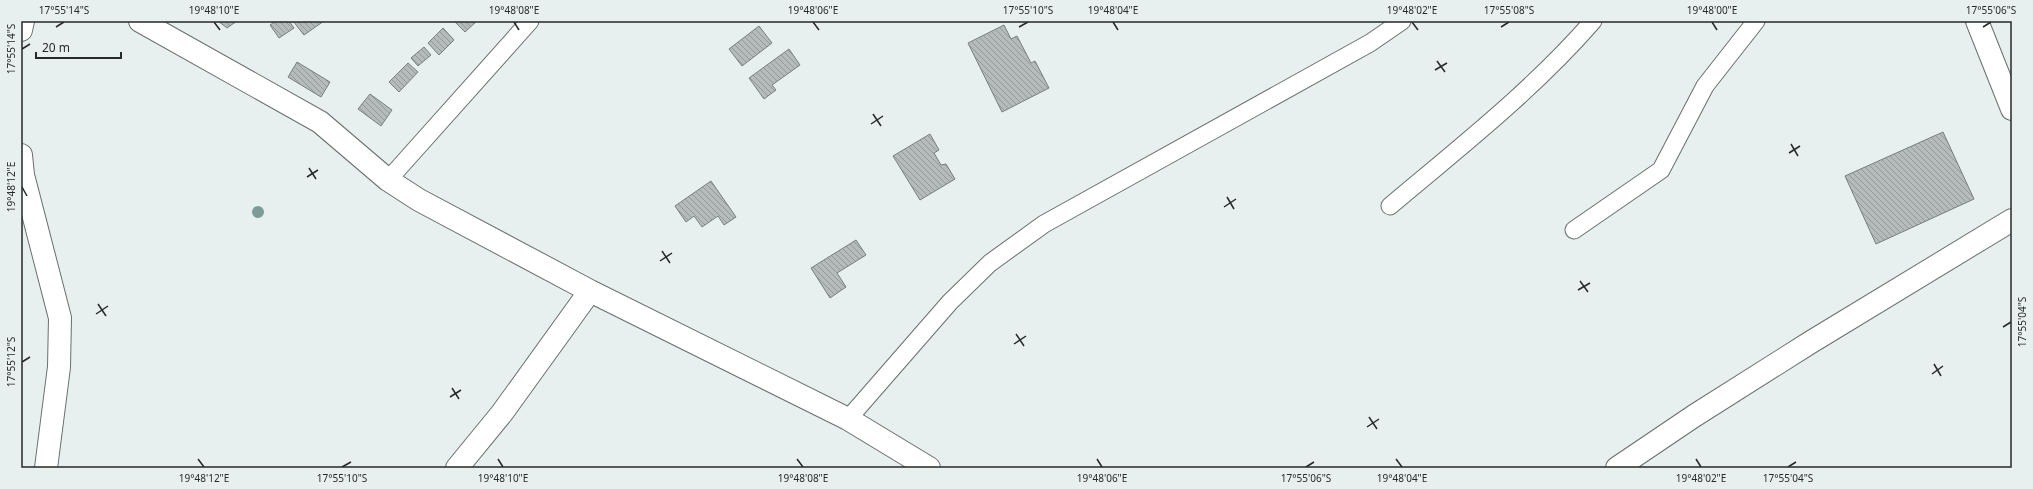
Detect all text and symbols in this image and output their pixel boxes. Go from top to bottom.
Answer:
text: 17°55'14"S [39,3,90,17]
text: 19°48'10"E [189,3,239,17]
text: 19°48'08"E [489,3,539,17]
text: 19°48'06"E [788,3,838,17]
text: 17°55'10"S [1003,3,1054,17]
text: 19°48'04"E [1088,3,1138,17]
text: 19°48'02"E [1387,3,1437,17]
text: 17°55'08"S [1484,3,1535,17]
text: 19°48'00"E [1687,3,1737,17]
text: 17°55'06"S [1966,3,2017,17]
text: 17°55'14"S [4,23,18,74]
scale bar [36,34,121,60]
text: 20 m [42,39,70,56]
text: 19°48'12"E [4,162,18,212]
text: 17°55'04"S [2015,296,2029,347]
text: 17°55'12"S [4,336,18,387]
text: 19°48'12"E [179,471,229,485]
text: 17°55'10"S [317,471,368,485]
text: 19°48'10"E [478,471,528,485]
text: 19°48'08"E [778,471,828,485]
text: 19°48'06"E [1077,471,1127,485]
text: 17°55'06"S [1281,471,1332,485]
text: 19°48'04"E [1377,471,1427,485]
text: 19°48'02"E [1676,471,1726,485]
text: 17°55'04"S [1763,471,1814,485]

